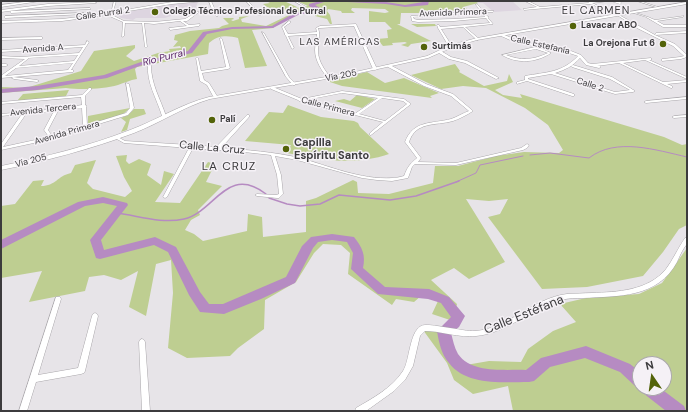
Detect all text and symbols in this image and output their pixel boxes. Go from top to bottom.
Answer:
district label: EL CARMEN [562,4,630,18]
street label: Calle Purral 2 [75,5,131,23]
street label: Avenida Primera [419,6,487,20]
marker: Colegio Técnico Profesional de Purral [150,7,160,17]
place label: Colegio Técnico Profesional de Purral [163,7,326,17]
marker: Lavacar ABO [568,21,578,31]
place label: Lavacar ABO [581,21,637,31]
street label: Calle Estefanía [509,33,571,57]
district label: LAS AMÉRICAS [300,36,380,48]
place label: La Orejona Fut 6 [583,39,655,49]
marker: La Orejona Fut 6 [658,39,668,49]
street label: Avenida A [22,42,64,56]
marker: Surtimás [419,42,429,52]
place label: Surtimás [432,42,472,52]
water label: Río Purral [141,47,187,69]
street label: Vía 205 [324,68,358,84]
street label: Calle 2 [575,76,605,94]
street label: Calle Primera [300,95,356,119]
street label: Avenida Tercera [9,101,77,119]
marker: Palí [207,115,217,125]
place label: Palí [220,115,235,125]
street label: Avenida Primera [33,119,101,147]
place label: Capilla Espíritu Santo [294,136,369,162]
street label: Calle La Cruz [179,139,245,157]
marker: Capilla Espíritu Santo [281,144,291,154]
street label: Vía 205 [14,152,48,170]
district label: LA CRUZ [202,160,256,174]
street label: Calle Estéfana [482,292,566,338]
north arrow [632,356,672,396]
text: N [644,358,655,373]

